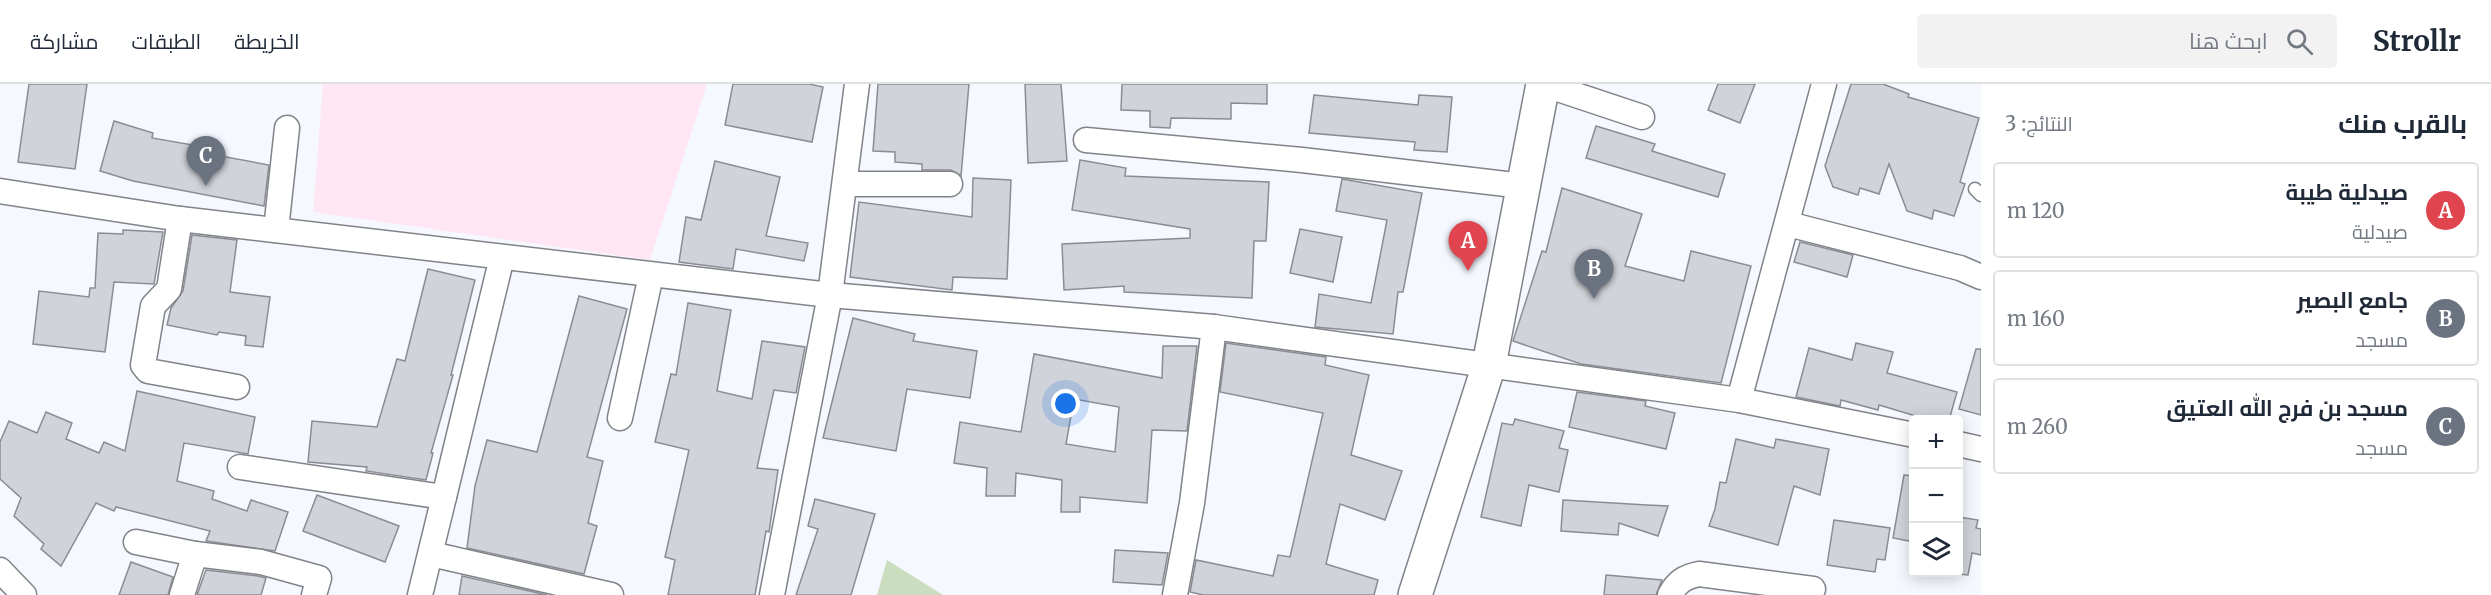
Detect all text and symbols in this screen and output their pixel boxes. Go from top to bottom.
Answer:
search box [1917,14,2337,68]
text: Strollr [2373,23,2461,59]
icon: search [2283,25,2316,58]
text: ابحث هنا [2189,27,2268,55]
text: مشاركة [30,28,99,55]
text: الطبقات [132,28,201,55]
text: الخريطة [234,28,300,55]
text: بالقرب منك [2338,107,2467,140]
text: النتائج: 3 [2005,111,2073,136]
pin: C [186,136,226,186]
text: صيدلية طيبة [2285,178,2408,206]
text: 120 m [2007,198,2065,223]
text: A [2438,198,2453,223]
text: صيدلية [2352,219,2408,244]
pin: A [1448,222,1488,271]
pin: B [1574,250,1614,299]
text: جامع البصير [2297,286,2408,314]
text: 160 m [2007,306,2065,331]
text: B [2439,306,2453,331]
text: مسجد [2355,327,2408,352]
your location [1051,389,1080,418]
text: مسجد بن فرج الله العتيق [2166,394,2408,422]
text: 260 m [2007,414,2068,439]
text: C [2439,414,2452,439]
map controls [1909,415,1963,577]
button: + [1909,415,1963,469]
text: مسجد [2355,435,2408,460]
button: − [1909,469,1963,523]
button: layers [1909,523,1963,577]

